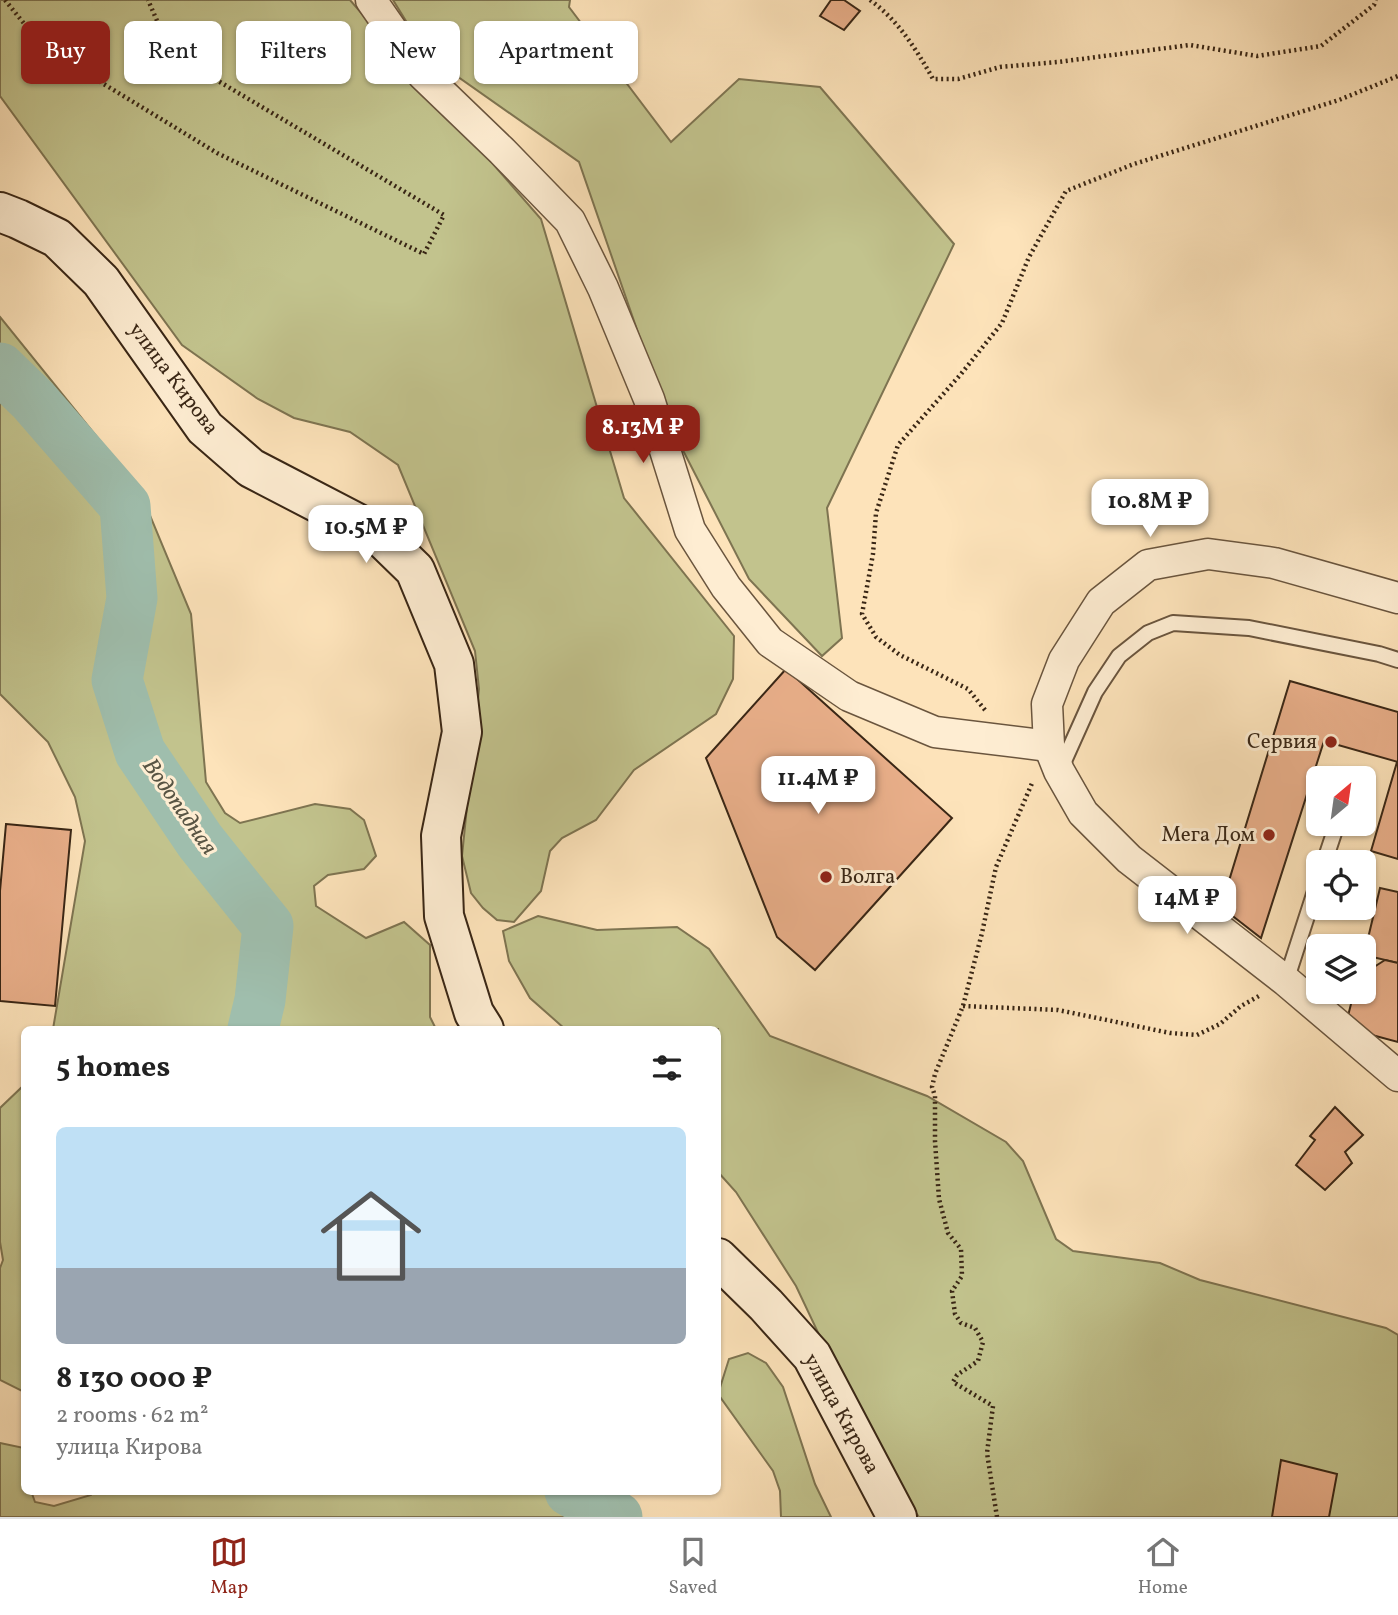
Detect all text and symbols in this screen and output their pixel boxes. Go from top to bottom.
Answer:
chip: Buy [21,21,110,84]
chip: Rent [124,21,222,84]
chip: Filters [236,21,351,84]
chip: New [365,21,460,84]
chip: Apartment [474,21,638,84]
street label: улица Кирова [121,317,225,441]
pin: 8.13M ₽ [578,406,708,465]
text: 8.13M ₽ [602,412,684,444]
pin: 10.8M ₽ [1085,480,1215,539]
text: 10.8M ₽ [1107,486,1193,518]
pin: 10.5M ₽ [301,505,431,565]
text: 10.5M ₽ [324,512,408,544]
place label: Сервия [1247,728,1317,757]
marker: Сервия [1323,734,1339,750]
water label: Водопадная [134,752,224,862]
pin: 11.4M ₽ [753,756,883,816]
text: 11.4M ₽ [777,763,859,795]
north arrow [1306,766,1376,836]
map controls [1306,766,1376,1004]
place label: Мега Дом [1162,821,1255,850]
marker: Мега Дом [1261,827,1277,843]
button: locate [1306,850,1376,920]
place label: Волга [840,863,895,892]
marker: Волга [818,869,834,885]
pin: 14M ₽ [1138,876,1236,936]
text: 14M ₽ [1154,883,1220,915]
button: layers [1306,934,1376,1004]
text: 5 homes [56,1047,170,1089]
icon: filters [648,1049,686,1087]
icon: home [308,1173,434,1299]
street label: улица Кирова [796,1348,886,1480]
text: 8 130 000 ₽ [56,1358,212,1400]
text: 2 rooms · 62 m² [56,1400,208,1432]
text: улица Кирова [56,1432,203,1464]
tab: Map [210,1533,248,1601]
tab: Saved [668,1533,717,1601]
tab: Home [1138,1533,1188,1601]

